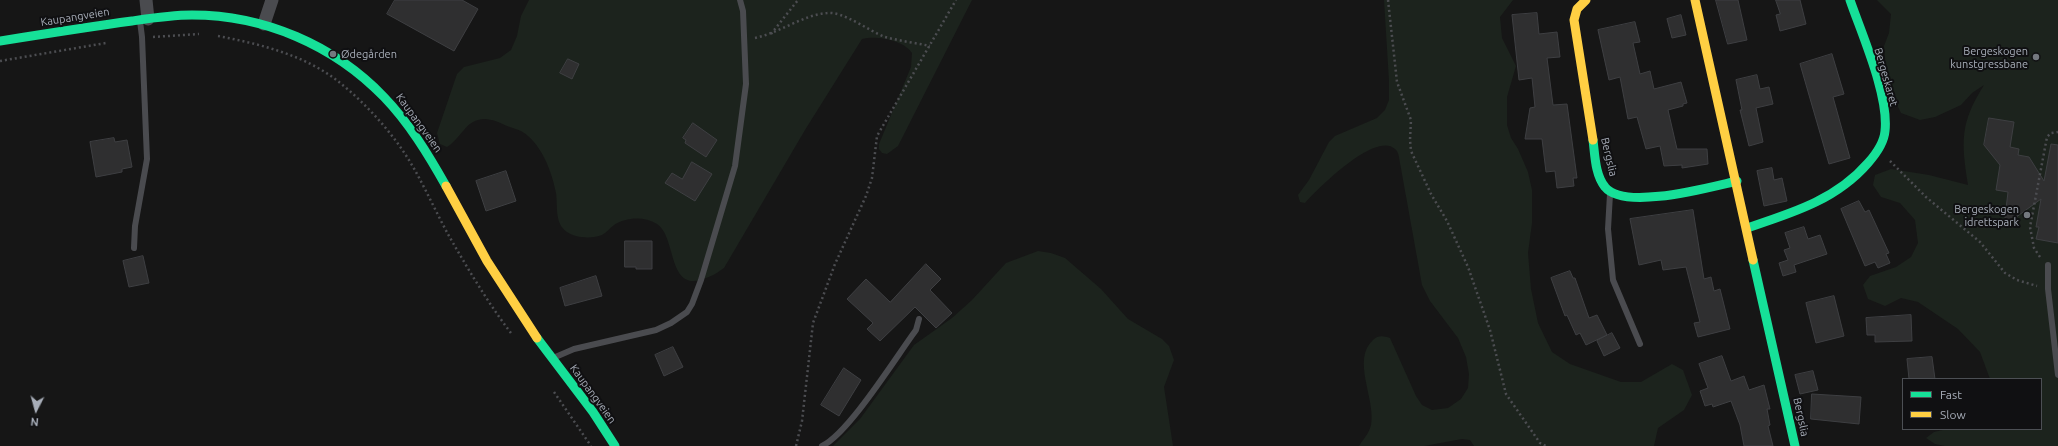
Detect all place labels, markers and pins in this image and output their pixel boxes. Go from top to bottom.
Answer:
place label: Bergeskogen kunstgressbane [1950,44,2028,70]
place label: Ødegården [341,47,397,61]
marker: Ødegården [328,49,338,59]
marker: Bergeskogen kunstgressbane [2031,52,2041,62]
place label: Bergeskogen idrettspark [1954,202,2019,228]
marker: Bergeskogen idrettspark [2022,210,2032,220]

